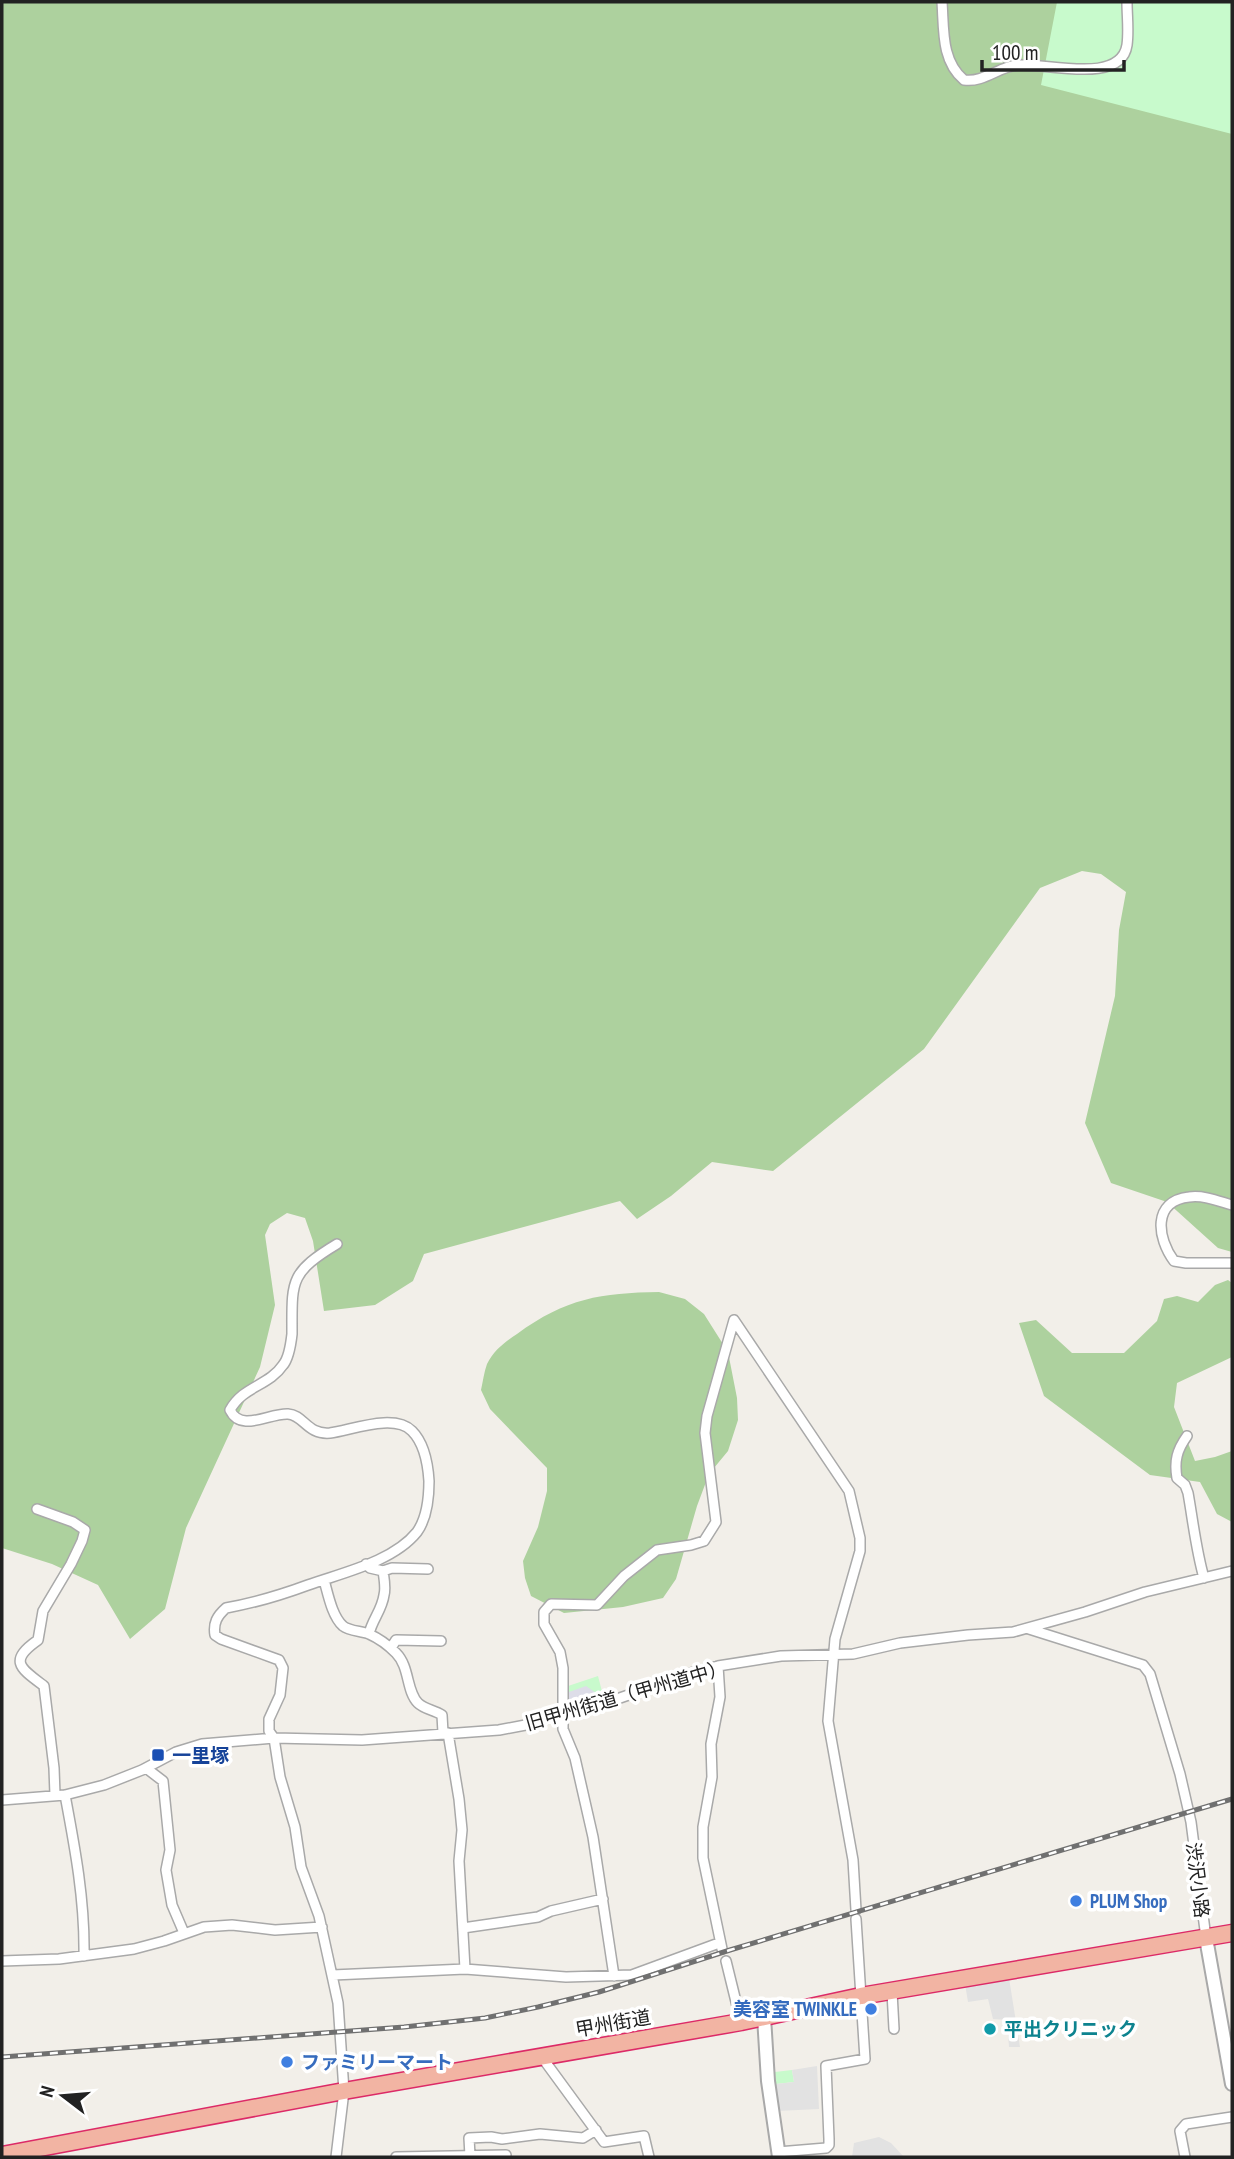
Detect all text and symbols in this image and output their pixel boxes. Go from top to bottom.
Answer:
scale bar [982,28,1124,72]
text: 100 m [992,39,1038,66]
street label: 旧甲州街道（甲州道中） [522,1655,730,1735]
place label: 一里塚 [172,1743,229,1767]
marker: 一里塚 [150,1747,166,1763]
street label: 渋沢小路 [1181,1841,1215,1919]
place label: PLUM Shop [1090,1889,1168,1913]
marker: PLUM Shop [1068,1893,1084,1909]
place label: 美容室 TWINKLE [733,1997,857,2021]
marker: 美容室 TWINKLE [863,2001,879,2017]
street label: 甲州街道 [573,2005,653,2041]
place label: 平出クリニック [1004,2017,1137,2041]
marker: 平出クリニック [982,2021,998,2037]
place label: ファミリーマート [301,2050,453,2074]
marker: ファミリーマート [279,2054,295,2070]
north arrow [28,2061,98,2131]
text: N [34,2083,60,2100]

